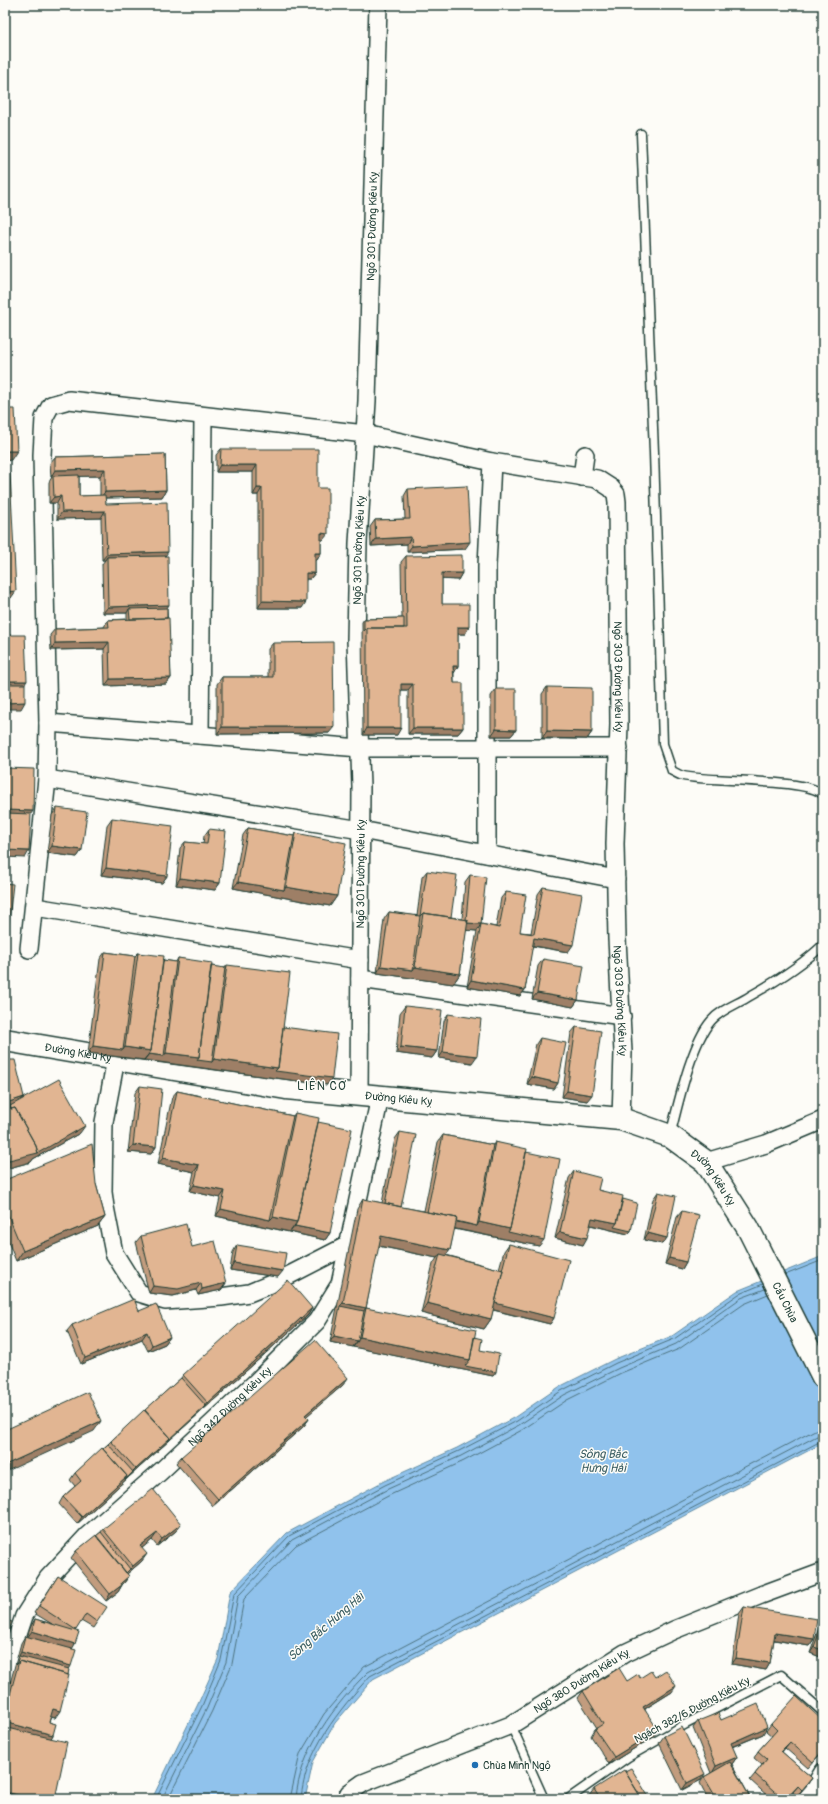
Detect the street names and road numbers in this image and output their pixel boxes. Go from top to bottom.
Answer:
street label: Ngõ 301 Đường Kiêu Kỵ [364,172,380,281]
street label: Ngõ 301 Đường Kiêu Kỵ [350,495,368,605]
street label: Ngõ 303 Đường Kiêu Kỵ [612,621,626,733]
street label: Ngõ 301 Đường Kiêu Kỵ [354,819,367,929]
street label: Ngõ 303 Đường Kiêu Kỵ [611,945,630,1056]
street label: Đường Kiêu Kỵ [44,1040,112,1065]
street label: Đường Kiêu Kỵ [364,1089,433,1108]
street label: Đường Kiêu Kỵ [688,1147,738,1208]
street label: Cầu Chùa [770,1280,801,1324]
street label: Ngõ 342 Đường Kiêu Kỵ [185,1364,274,1449]
street label: Ngõ 380 Đường Kiêu Kỵ [531,1646,631,1716]
street label: Ngách 382/6 Đường Kiêu Kỵ [632,1674,752,1746]

